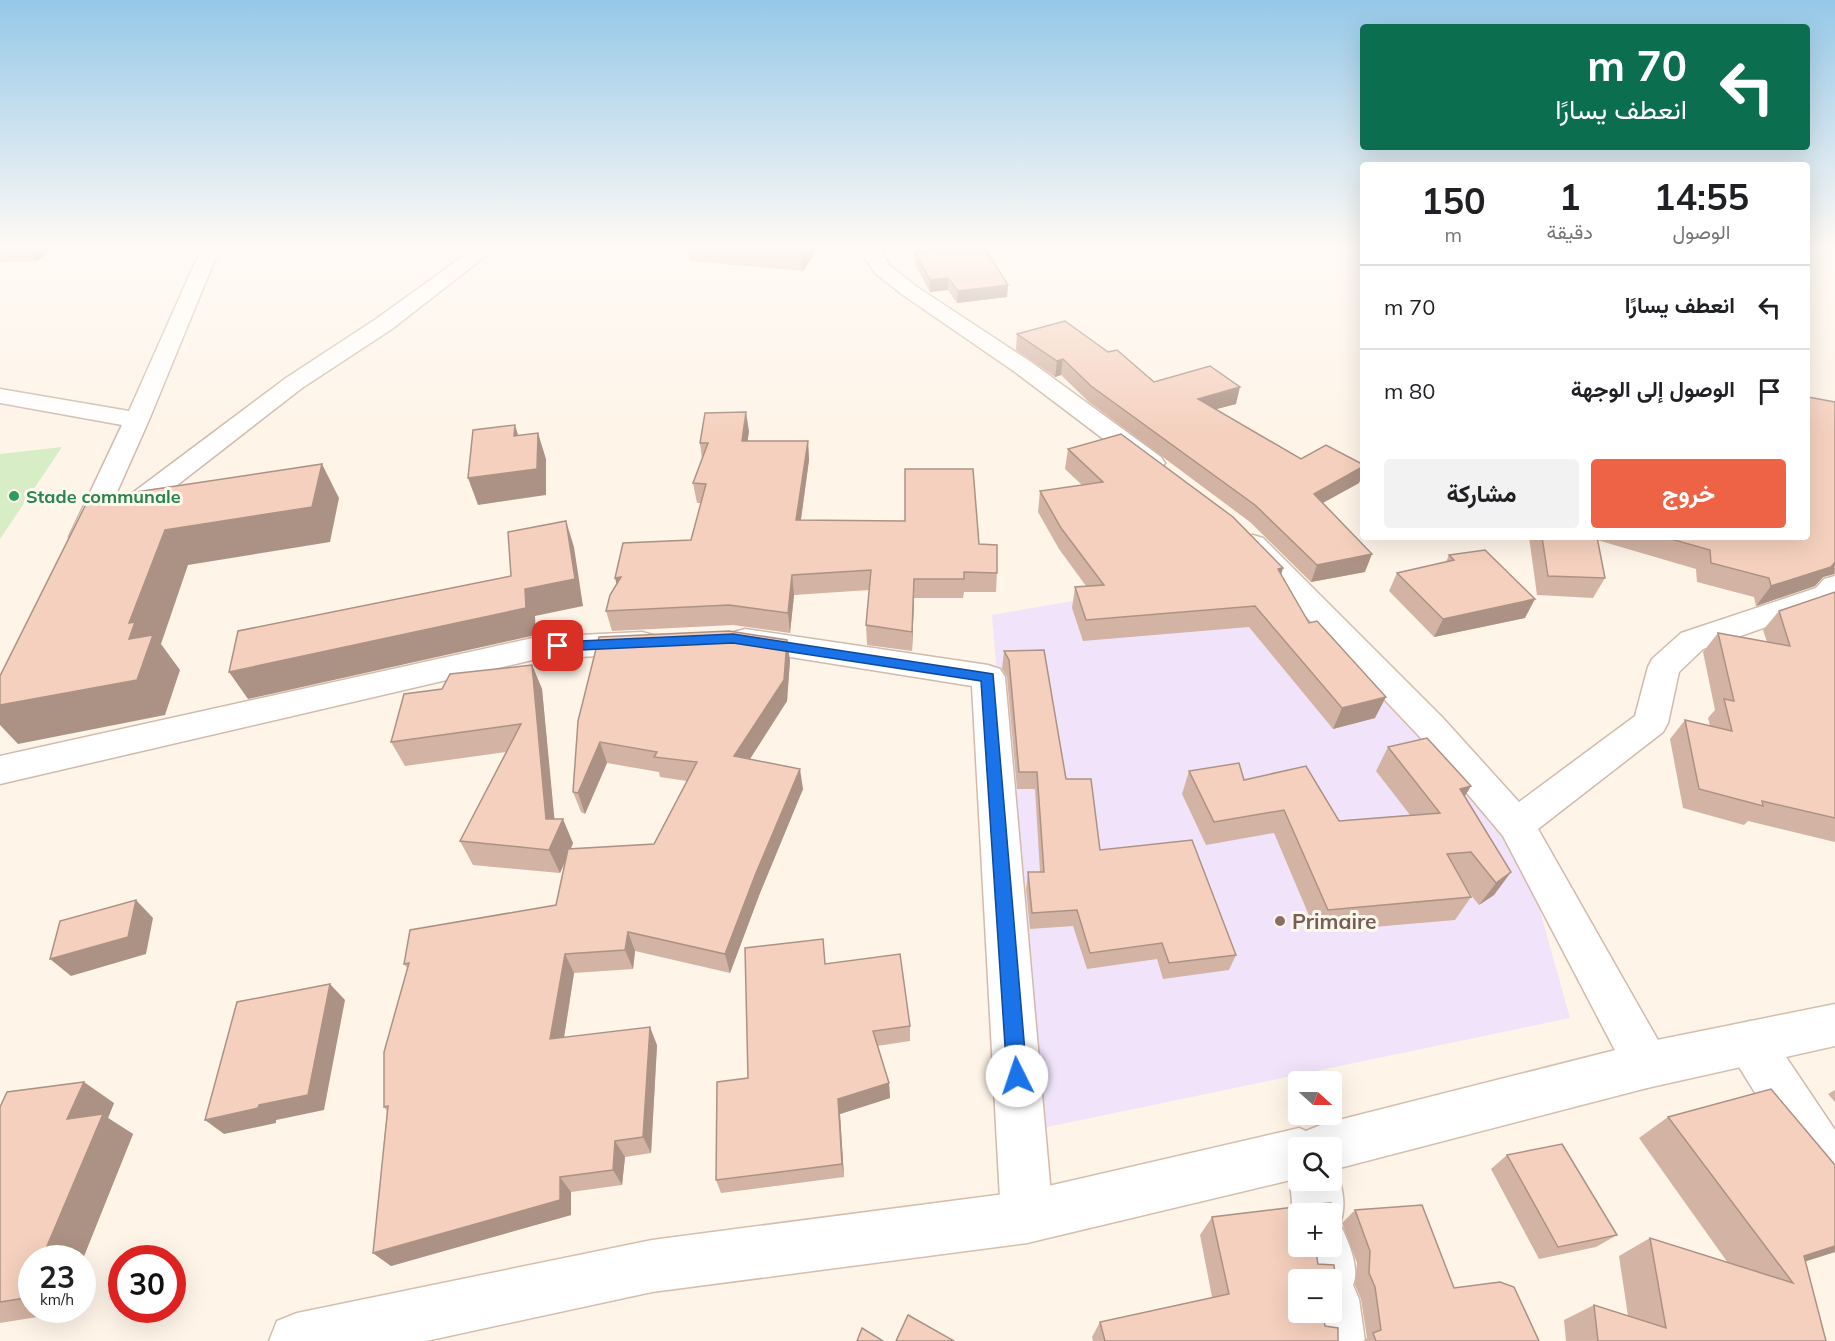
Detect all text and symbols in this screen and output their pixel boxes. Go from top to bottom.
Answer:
text: 70 m [1587,39,1687,92]
icon: left [1708,48,1786,126]
text: انعطف يسارًا [1555,92,1687,126]
text: 1 [1559,174,1581,219]
text: 14:55 [1654,174,1749,219]
text: 150 [1421,178,1486,223]
text: دقيقة [1547,219,1593,244]
text: الوصول [1673,219,1730,244]
text: m [1445,222,1462,247]
text: انعطف يسارًا [1625,291,1735,319]
icon: left [1753,291,1786,324]
text: 70 m [1384,293,1435,321]
text: الوصول إلى الوجهة [1571,375,1735,403]
icon: arrive [1753,375,1786,408]
text: 80 m [1384,377,1435,405]
button: مشاركة [1384,459,1579,528]
button: خروج [1591,459,1786,528]
place label: Stade communale [26,485,181,508]
marker: Stade communale [7,489,21,503]
pin [532,620,583,671]
icon: arrive [541,629,574,662]
place label: Primaire [1292,908,1376,934]
marker: Primaire [1273,914,1287,928]
position arrow [985,1044,1049,1108]
north arrow [1288,1071,1342,1125]
map controls [1288,1071,1342,1323]
button: search [1288,1137,1342,1191]
button: + [1288,1203,1342,1257]
speed limit sign: 30 [108,1245,186,1323]
text: 23 [39,1258,75,1296]
button: − [1288,1269,1342,1323]
text: km/h [40,1290,74,1309]

